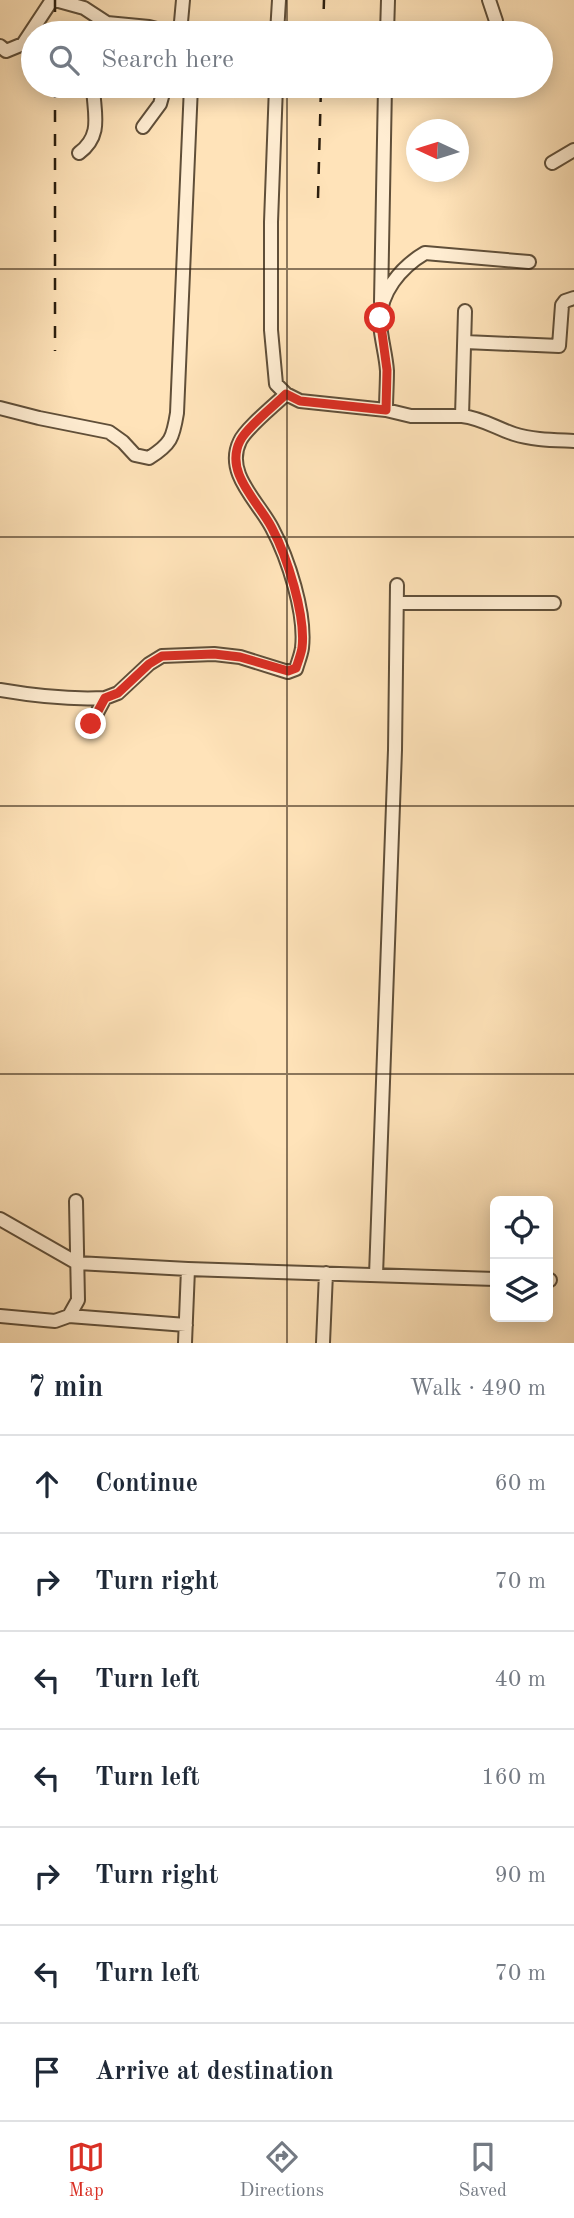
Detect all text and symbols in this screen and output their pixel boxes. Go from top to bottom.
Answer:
search box [21,21,553,98]
icon: search [45,41,83,79]
text: Search here [101,47,234,73]
north arrow [406,119,469,182]
route start [364,302,395,333]
route end [75,708,106,739]
map controls [490,1196,553,1322]
button: locate [490,1196,553,1259]
button: layers [490,1259,553,1322]
text: 7 min [28,1373,103,1403]
text: Walk · 490 m [410,1377,546,1400]
icon: ahead [28,1465,66,1503]
text: Continue [95,1471,198,1497]
text: 60 m [495,1472,546,1495]
icon: right [28,1563,66,1601]
text: Turn right [95,1569,218,1595]
text: 70 m [495,1570,546,1593]
icon: left [28,1661,66,1699]
text: Turn left [95,1667,200,1693]
text: 40 m [495,1668,546,1691]
icon: left [28,1759,66,1797]
text: Turn left [95,1765,200,1791]
text: 160 m [481,1766,546,1789]
icon: right [28,1857,66,1895]
text: Turn right [95,1863,218,1889]
text: 90 m [495,1864,546,1887]
icon: left [28,1955,66,1993]
text: Turn left [95,1961,200,1987]
text: 70 m [495,1962,546,1985]
icon: arrive [28,2053,66,2091]
text: Arrive at destination [95,2059,334,2085]
tab: Map [67,2138,105,2203]
tab: Directions [240,2138,324,2203]
tab: Saved [458,2138,507,2203]

